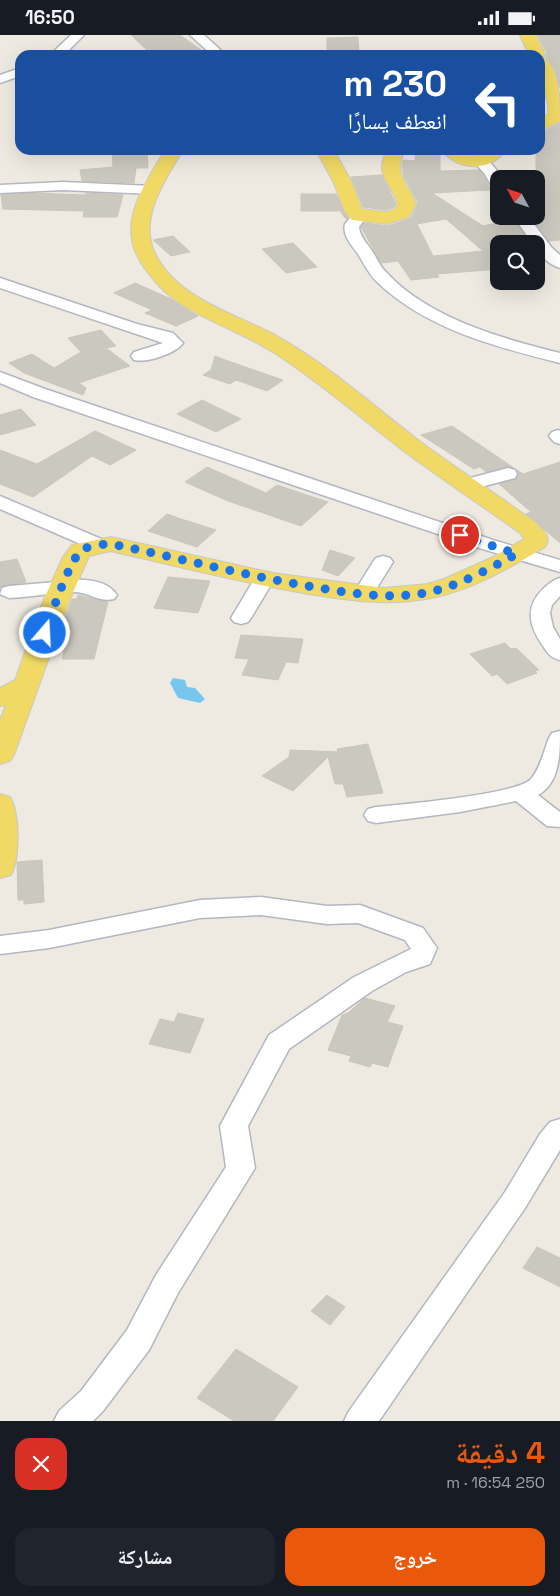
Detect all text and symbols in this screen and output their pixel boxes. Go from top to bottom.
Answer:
text: 16:50 [25,5,75,30]
text: 230 m [343,62,447,106]
icon: left [465,70,530,135]
text: انعطف يسارًا [348,107,447,135]
north arrow [490,170,545,225]
map controls [490,170,545,290]
button: search [490,235,545,290]
pin [439,514,481,556]
icon: arrive [446,521,474,549]
position arrow [18,606,70,658]
text: 4 دقيقة [455,1433,545,1472]
button: close [15,1438,67,1490]
text: 250 m · 16:54 [446,1472,545,1493]
button: مشاركة [15,1528,275,1586]
button: خروج [285,1528,545,1586]

